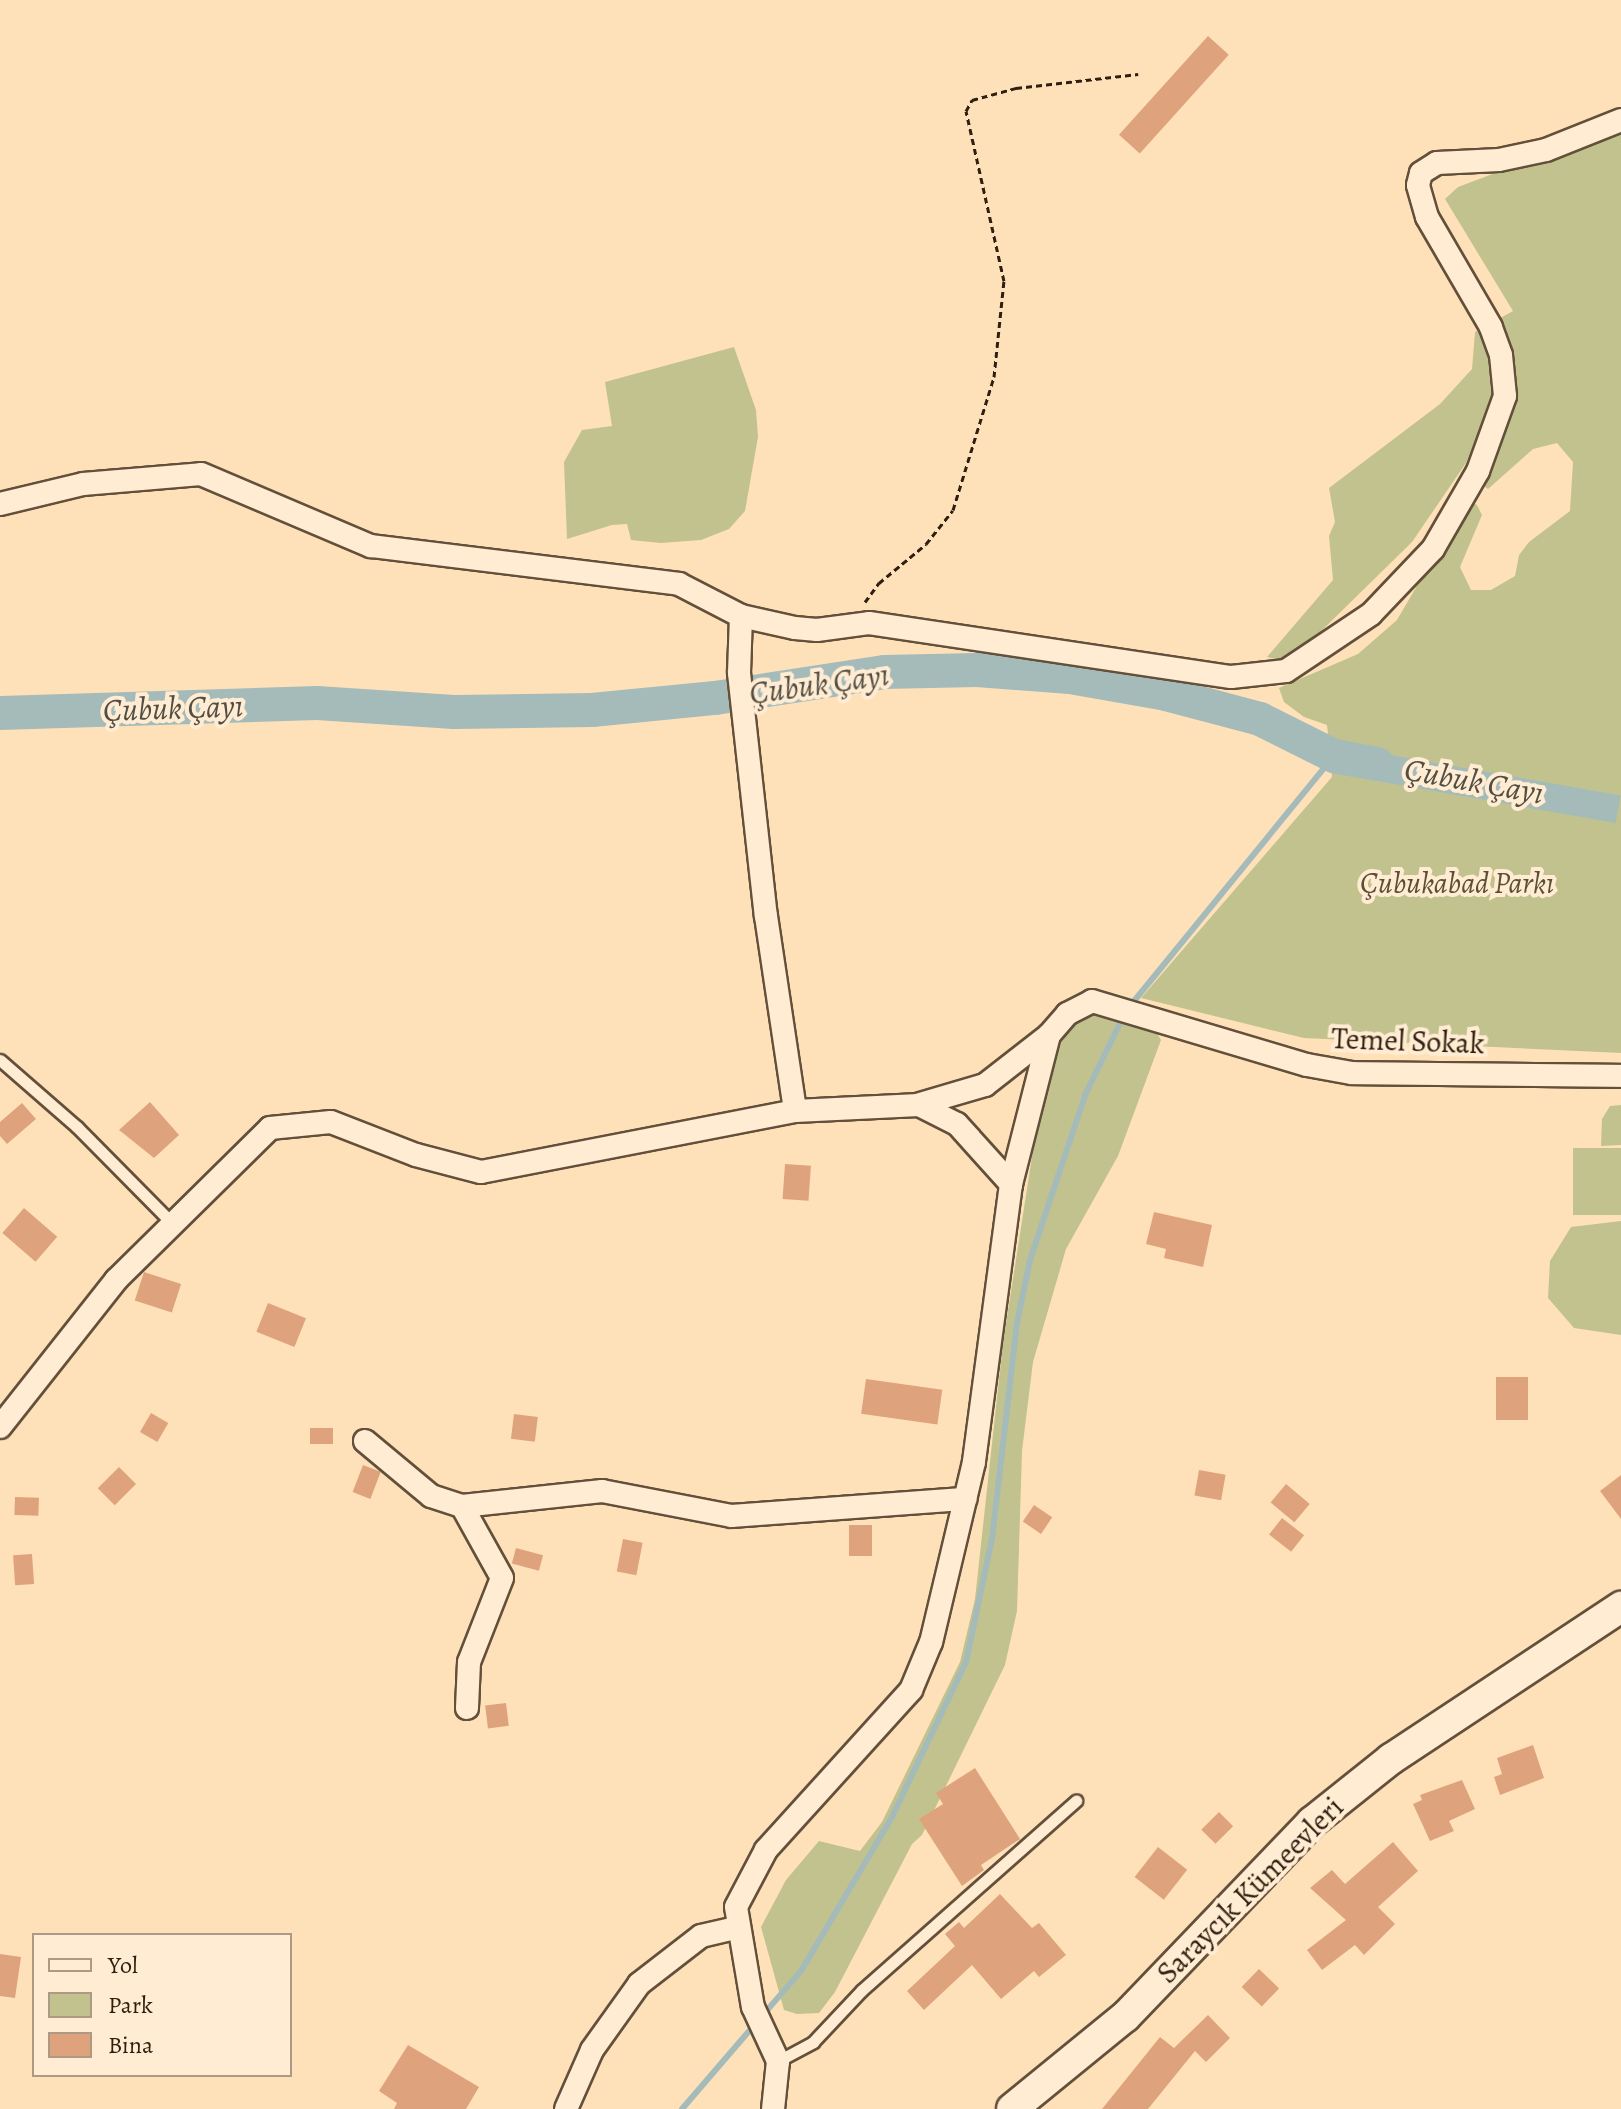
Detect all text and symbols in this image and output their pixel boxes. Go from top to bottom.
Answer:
water label: Çubuk Çayı [747,655,891,713]
water label: Çubuk Çayı [102,686,244,730]
water label: Çubuk Çayı [1402,750,1546,812]
park label: Çubukabad Parkı [1360,865,1554,901]
street label: Temel Sokak [1331,1020,1485,1062]
street label: Saraycık Kümeevleri [1149,1789,1351,1991]
legend [32,1933,292,2077]
text: Yol [108,1949,138,1981]
text: Park [108,1989,153,2021]
text: Bina [108,2029,153,2061]

